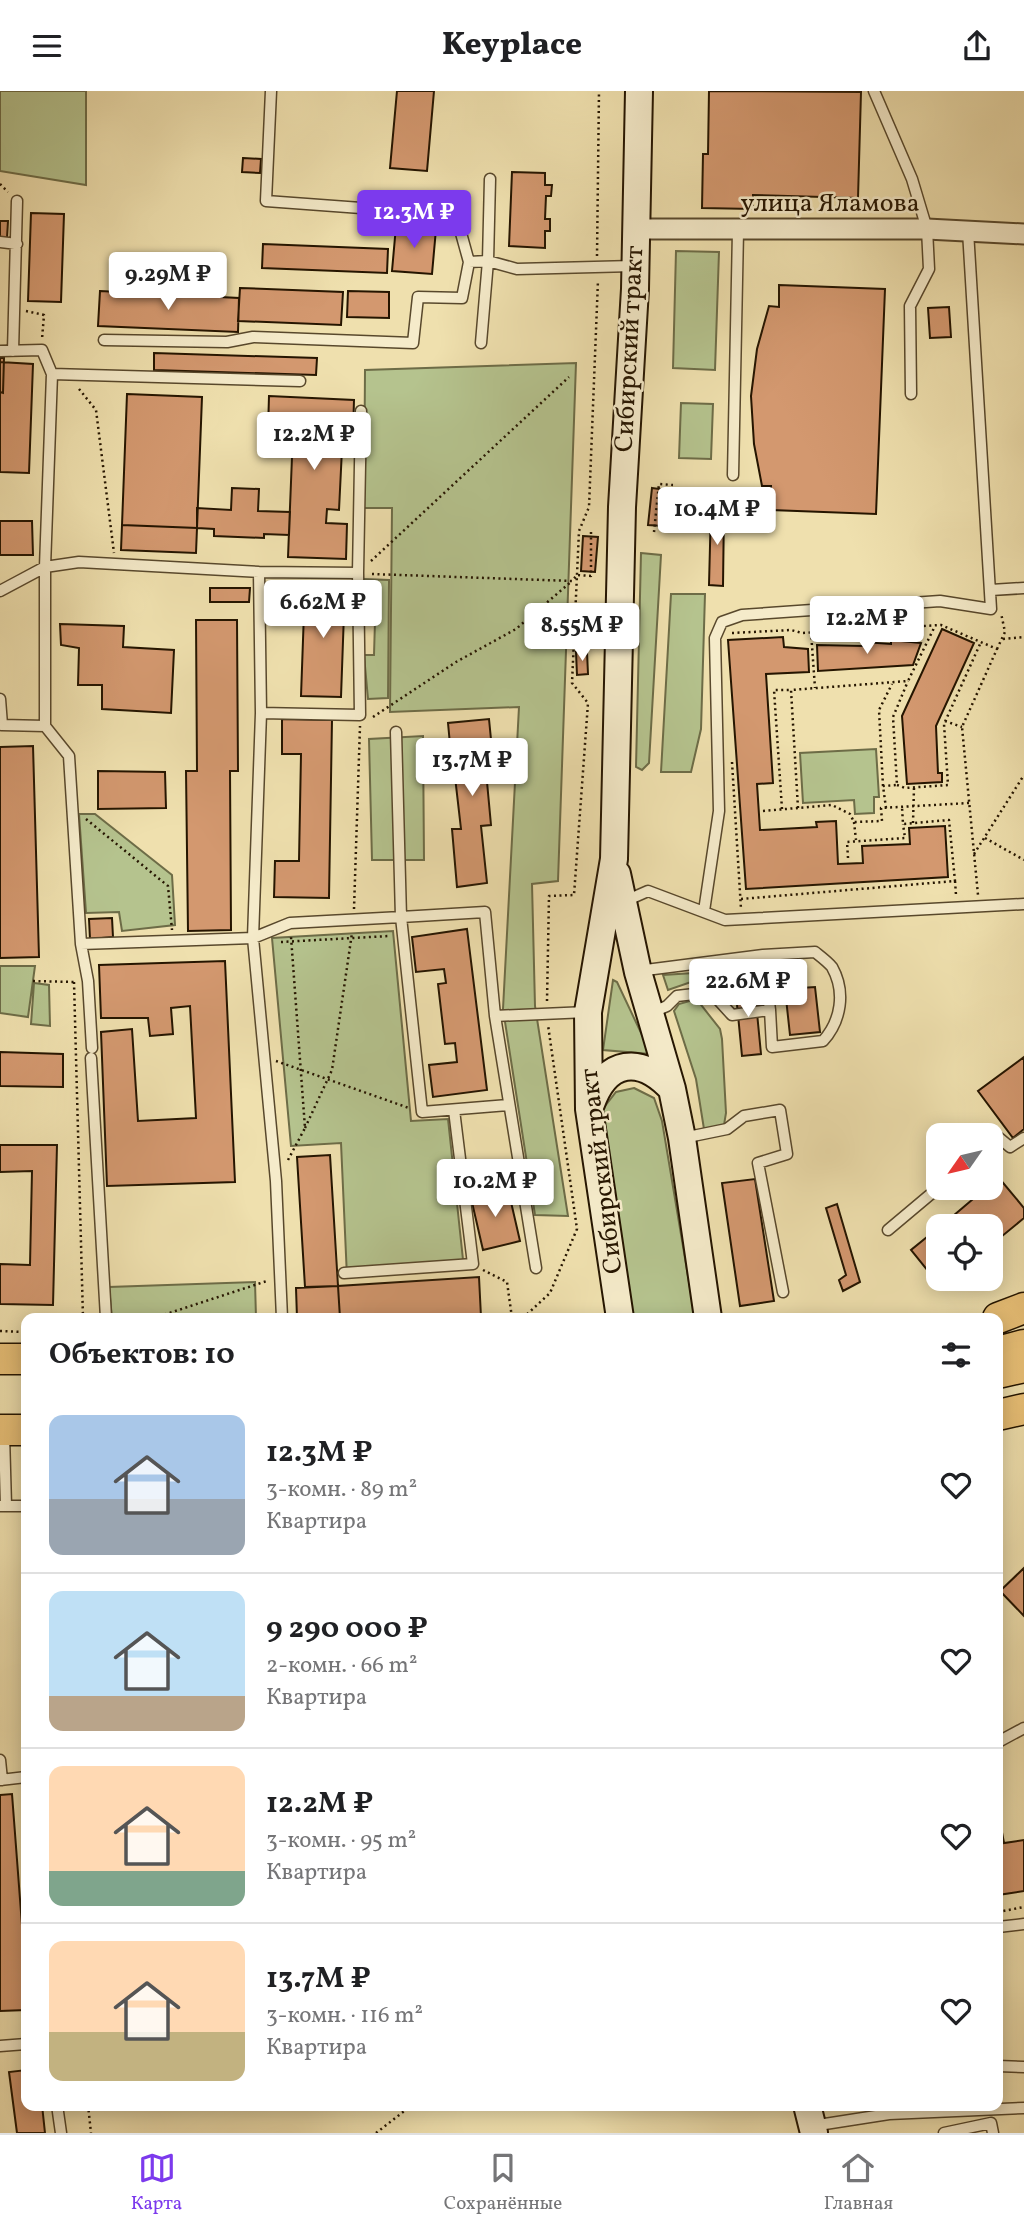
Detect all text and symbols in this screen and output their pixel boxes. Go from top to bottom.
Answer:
text: Keyplace [442,24,582,68]
icon: menu [28,27,66,65]
icon: share [958,27,996,65]
street label: улица Яламова [740,186,920,222]
pin: 12.3M ₽ [349,191,479,250]
text: 12.3M ₽ [373,197,455,229]
street label: Сибирский тракт [607,245,653,453]
pin: 9.29M ₽ [103,253,233,312]
text: 9.29M ₽ [125,259,211,291]
pin: 12.2M ₽ [249,413,379,472]
text: 12.2M ₽ [273,419,355,451]
pin: 10.4M ₽ [652,487,782,547]
text: 10.4M ₽ [674,494,760,526]
pin: 6.62M ₽ [258,581,388,640]
text: 6.62M ₽ [280,587,366,619]
pin: 12.2M ₽ [802,596,932,656]
pin: 8.55M ₽ [517,603,647,663]
text: 12.2M ₽ [826,603,908,635]
text: 8.55M ₽ [540,610,624,642]
pin: 13.7M ₽ [407,739,537,798]
text: 13.7M ₽ [432,745,512,777]
pin: 22.6M ₽ [683,960,813,1019]
text: 22.6M ₽ [705,966,791,998]
street label: Сибирский тракт [572,1066,632,1276]
north arrow [926,1123,1003,1201]
map controls [926,1123,1003,1291]
pin: 10.2M ₽ [430,1159,560,1219]
text: 10.2M ₽ [453,1166,537,1198]
button: locate [926,1214,1003,1291]
text: Объектов: 10 [49,1334,235,1376]
icon: filters [937,1336,975,1374]
text: 12.3M ₽ [266,1432,372,1474]
icon: home [105,1443,189,1527]
icon: heart [937,1466,975,1504]
text: 3-комн. · 89 m² [266,1474,417,1506]
text: Квартира [266,1506,367,1538]
text: 9 290 000 ₽ [266,1608,428,1650]
icon: home [105,1619,189,1703]
icon: heart [937,1642,975,1680]
text: 2-комн. · 66 m² [266,1650,417,1682]
text: Квартира [266,1682,367,1714]
text: 12.2M ₽ [266,1783,373,1825]
icon: home [105,1794,189,1878]
icon: heart [937,1817,975,1855]
text: 3-комн. · 95 m² [266,1825,416,1857]
text: Квартира [266,1857,367,1889]
text: 13.7M ₽ [266,1958,371,2000]
icon: home [105,1969,189,2053]
icon: heart [937,1992,975,2030]
text: 3-комн. · 116 m² [266,2000,423,2032]
text: Квартира [266,2032,367,2064]
tab: Карта [131,2149,182,2217]
tab: Сохранённые [444,2149,562,2217]
tab: Главная [824,2149,893,2217]

